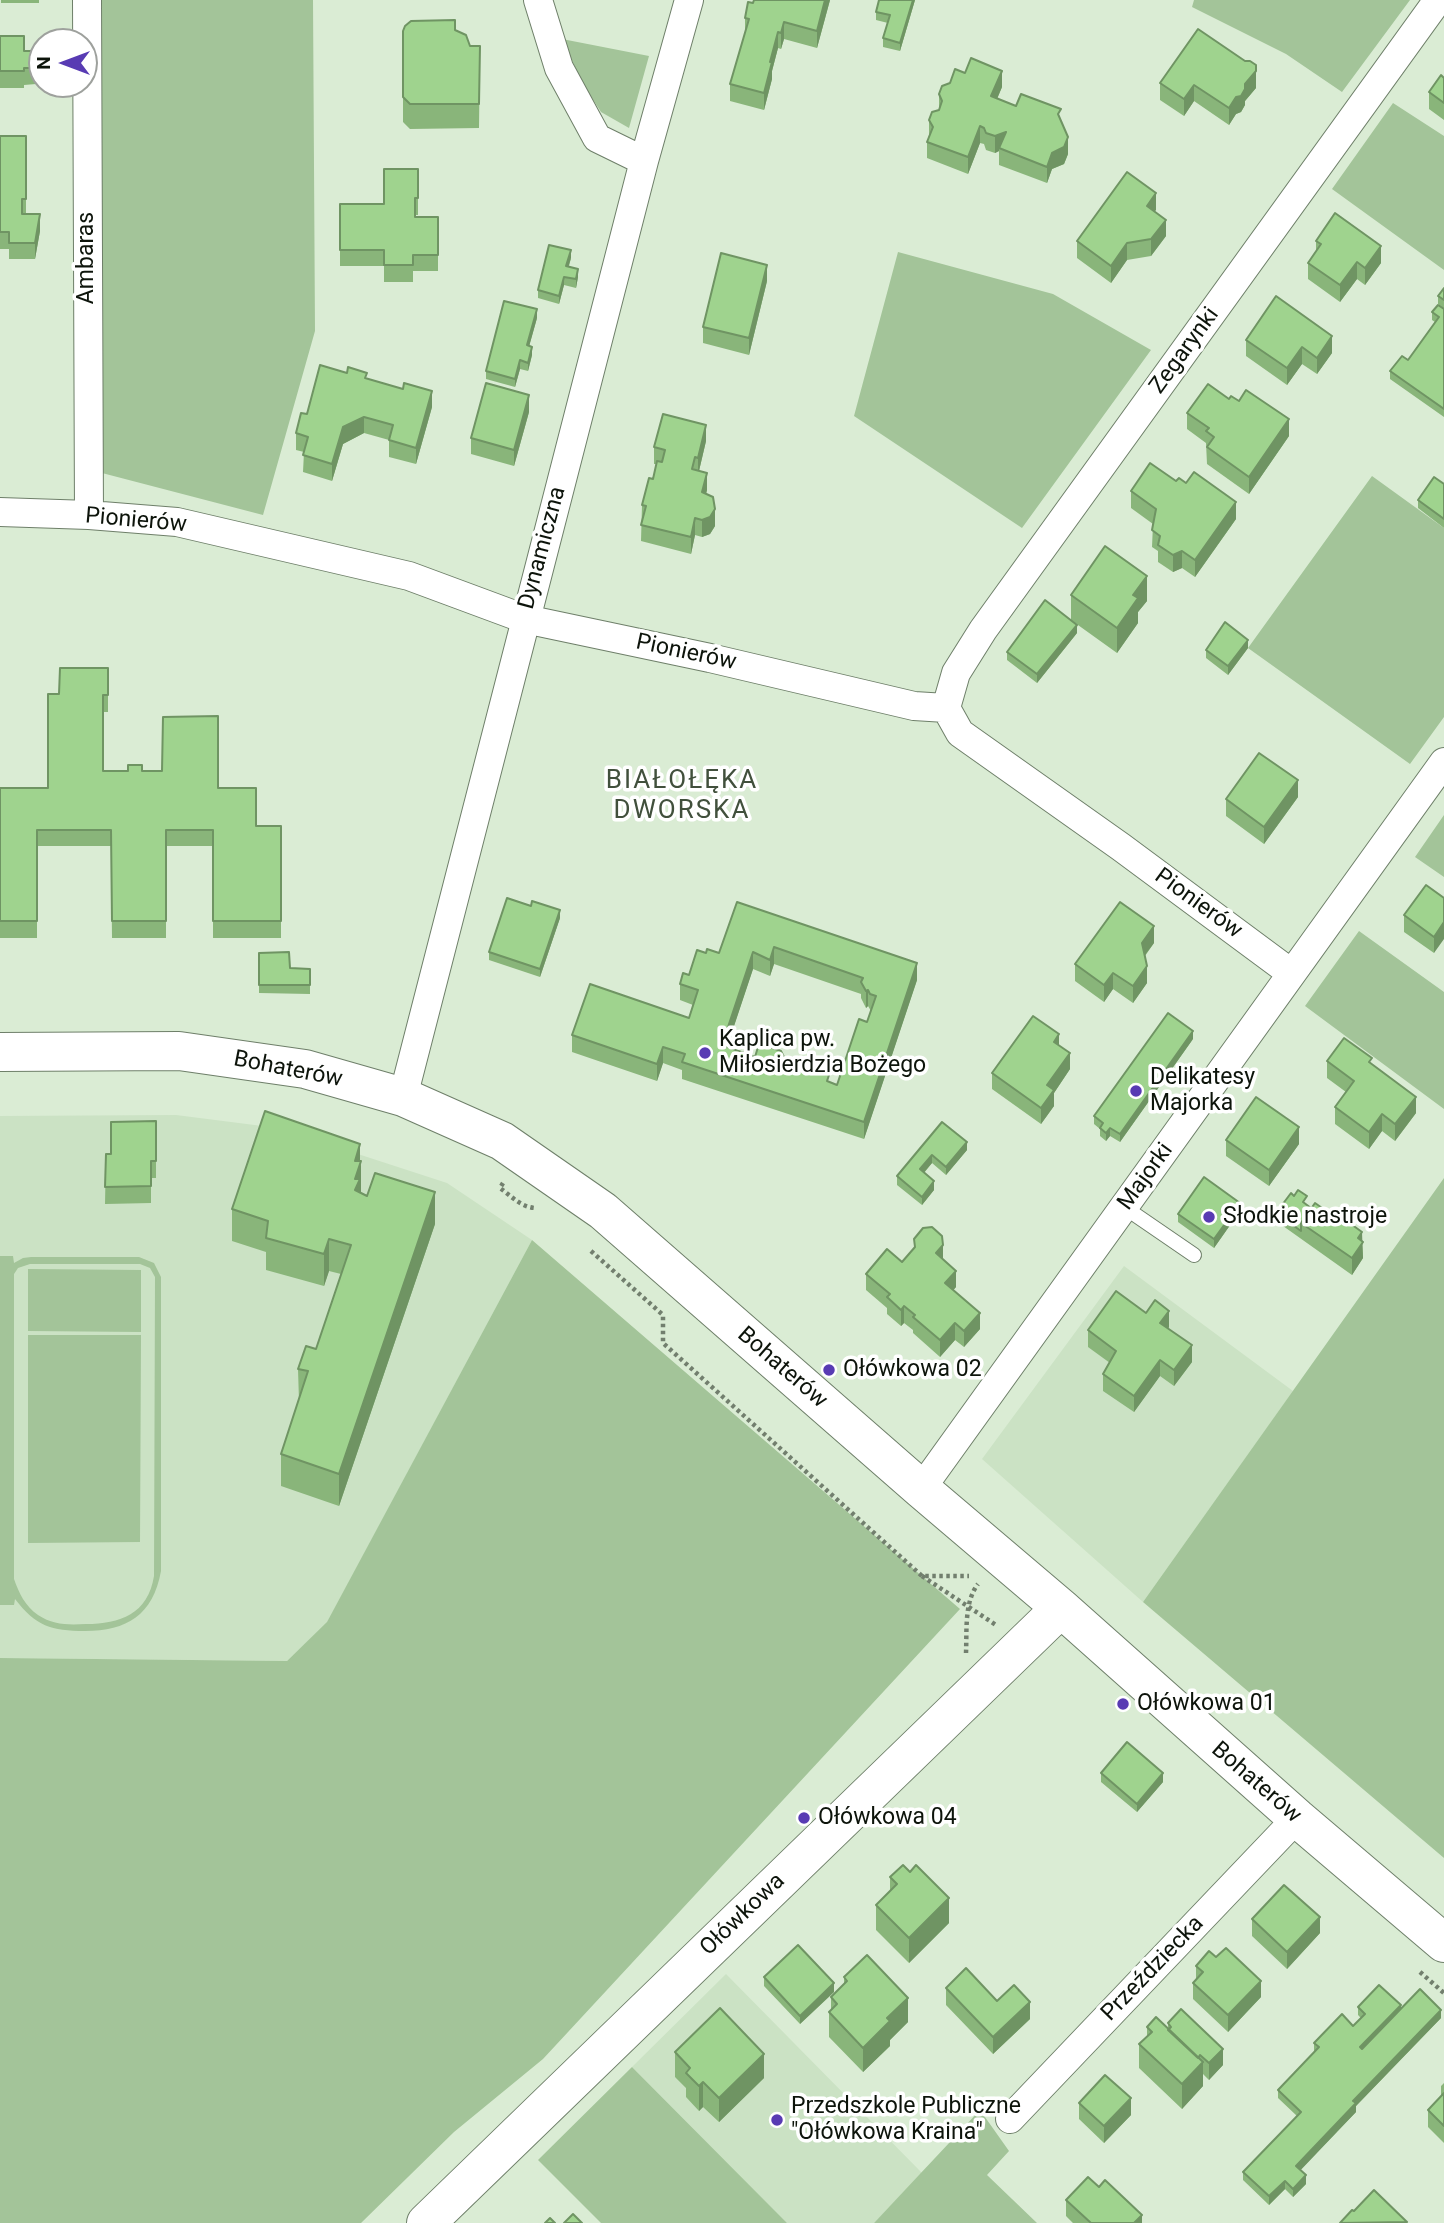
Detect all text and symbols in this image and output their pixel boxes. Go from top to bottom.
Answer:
north arrow [28,28,98,98]
text: N [32,56,55,70]
street label: Ambaras [73,212,101,304]
street label: Zegarynki [1144,302,1226,400]
street label: Dynamiczna [513,484,573,612]
street label: Pionierów [84,503,188,539]
street label: Pionierów [633,629,739,677]
district label: BIAŁOŁĘKA DWORSKA [607,765,757,826]
street label: Pionierów [1149,863,1247,945]
place label: Kaplica pw. Miłosierdzia Bożego [719,1026,926,1080]
marker: Kaplica pw. Miłosierdzia Bożego [697,1045,713,1061]
street label: Bohaterów [231,1046,345,1094]
place label: Delikatesy Majorka [1150,1064,1255,1118]
marker: Delikatesy Majorka [1128,1083,1144,1099]
street label: Majorki [1112,1138,1180,1216]
place label: Słodkie nastroje [1223,1203,1387,1231]
marker: Słodkie nastroje [1201,1209,1217,1225]
street label: Bohaterów [731,1321,833,1415]
place label: Ołówkowa 02 [843,1356,982,1384]
marker: Ołówkowa 02 [821,1362,837,1378]
place label: Ołówkowa 01 [1137,1690,1276,1718]
marker: Ołówkowa 01 [1115,1696,1131,1712]
street label: Bohaterów [1205,1736,1307,1830]
place label: Ołówkowa 04 [818,1804,957,1832]
marker: Ołówkowa 04 [796,1810,812,1826]
street label: Ołówkowa [695,1868,791,1962]
street label: Przeździecka [1096,1911,1210,2027]
place label: Przedszkole Publiczne "Ołówkowa Kraina" [791,2093,1021,2147]
marker: Przedszkole Publiczne "Ołówkowa Kraina" [769,2112,785,2128]

